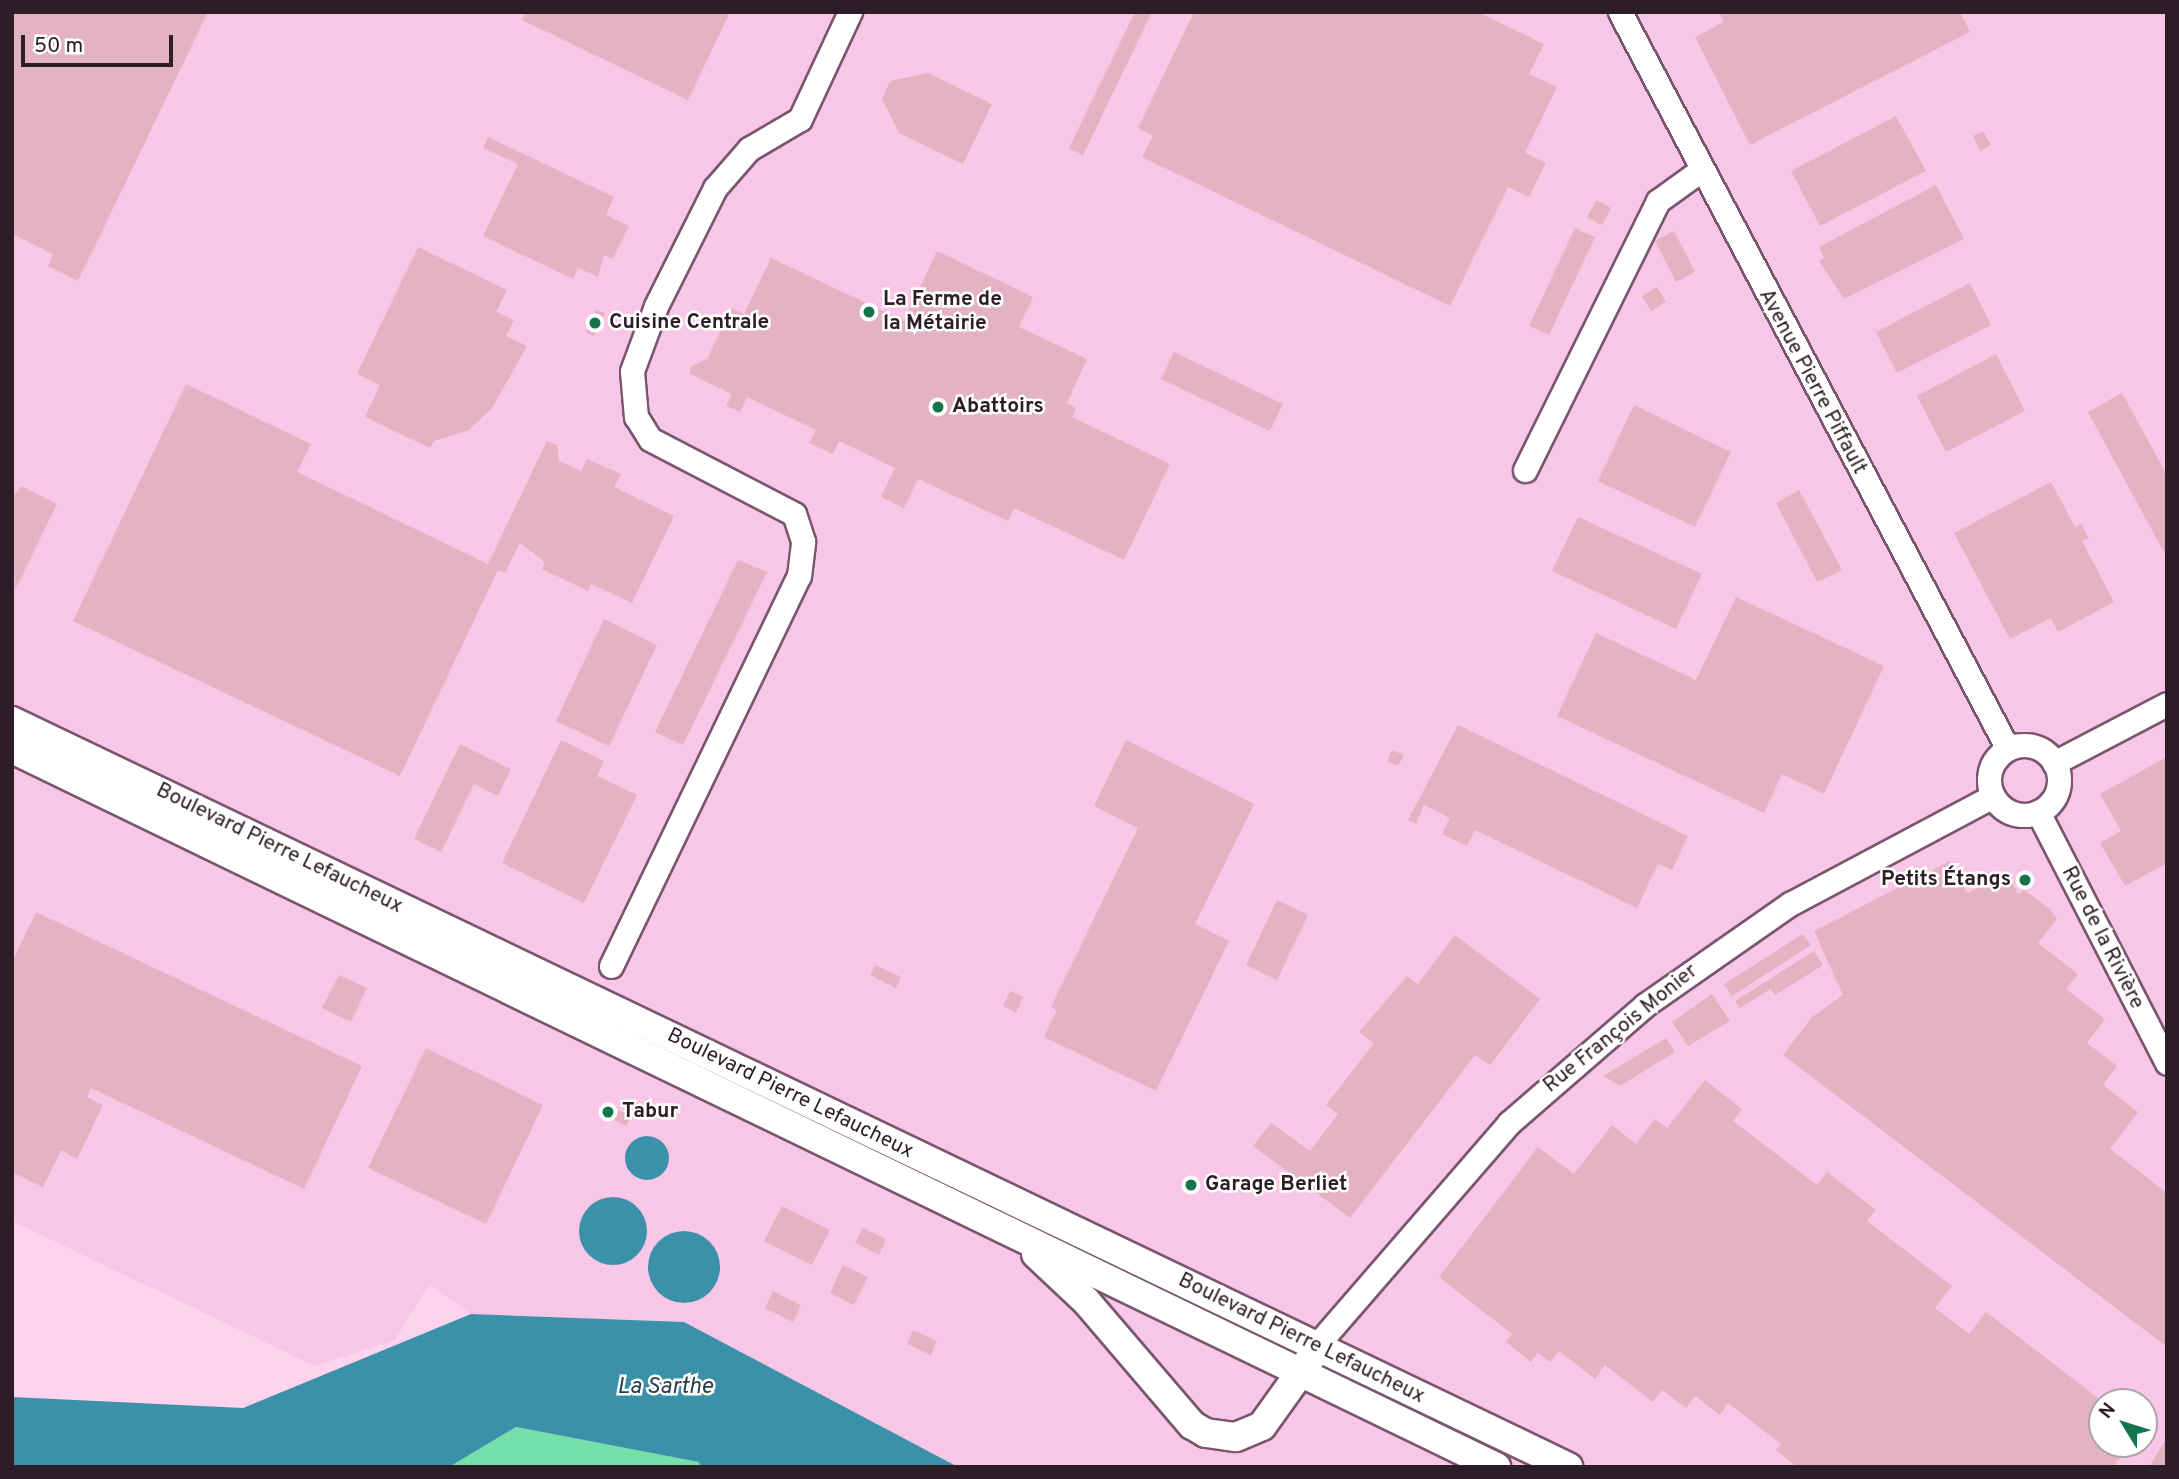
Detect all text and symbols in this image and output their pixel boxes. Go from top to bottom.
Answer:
scale bar [24,21,177,65]
text: 50 m [34,33,83,60]
street label: Avenue Pierre Piffault [1752,285,1872,479]
place label: La Ferme de la Métairie [883,287,1002,337]
marker: La Ferme de la Métairie [861,304,877,320]
place label: Cuisine Centrale [609,310,769,336]
marker: Cuisine Centrale [587,315,603,331]
place label: Abattoirs [952,394,1044,420]
marker: Abattoirs [930,399,946,415]
street label: Boulevard Pierre Lefaucheux [152,778,406,920]
street label: Rue de la Rivière [2055,862,2149,1014]
place label: Petits Étangs [1881,867,2011,893]
marker: Petits Étangs [2017,872,2033,888]
street label: Rue François Monier [1539,959,1703,1099]
street label: Boulevard Pierre Lefaucheux [663,1023,917,1165]
place label: Tabur [622,1099,678,1125]
marker: Tabur [600,1104,616,1120]
place label: Garage Berliet [1205,1172,1347,1198]
marker: Garage Berliet [1183,1177,1199,1193]
street label: Boulevard Pierre Lefaucheux [1174,1268,1428,1410]
water label: La Sarthe [617,1374,713,1402]
north arrow [2088,1388,2158,1458]
text: N [2094,1399,2122,1424]

